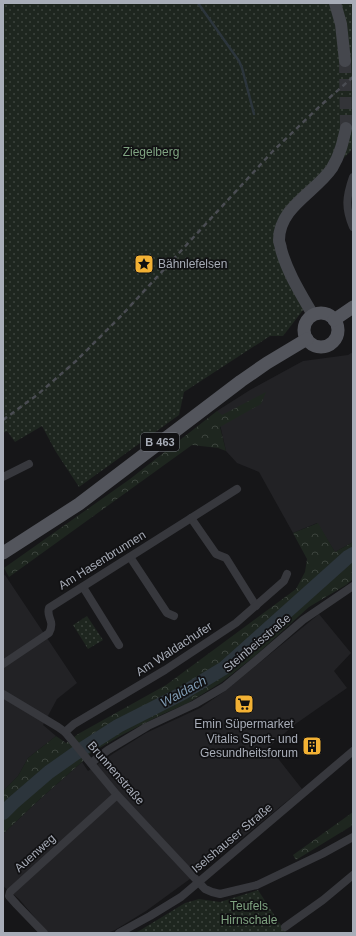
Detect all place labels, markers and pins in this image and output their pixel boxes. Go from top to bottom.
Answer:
place icon: Bähnlefelsen [133,253,155,275]
place label: Bähnlefelsen [158,257,227,271]
supermarket icon: Emin Süpermarket [233,693,255,715]
place label: Emin Süpermarket [194,717,294,731]
place label: Vitalis Sport- und Gesundheitsforum [200,732,298,760]
building icon: Vitalis Sport- und Gesundheitsforum [301,735,323,757]

